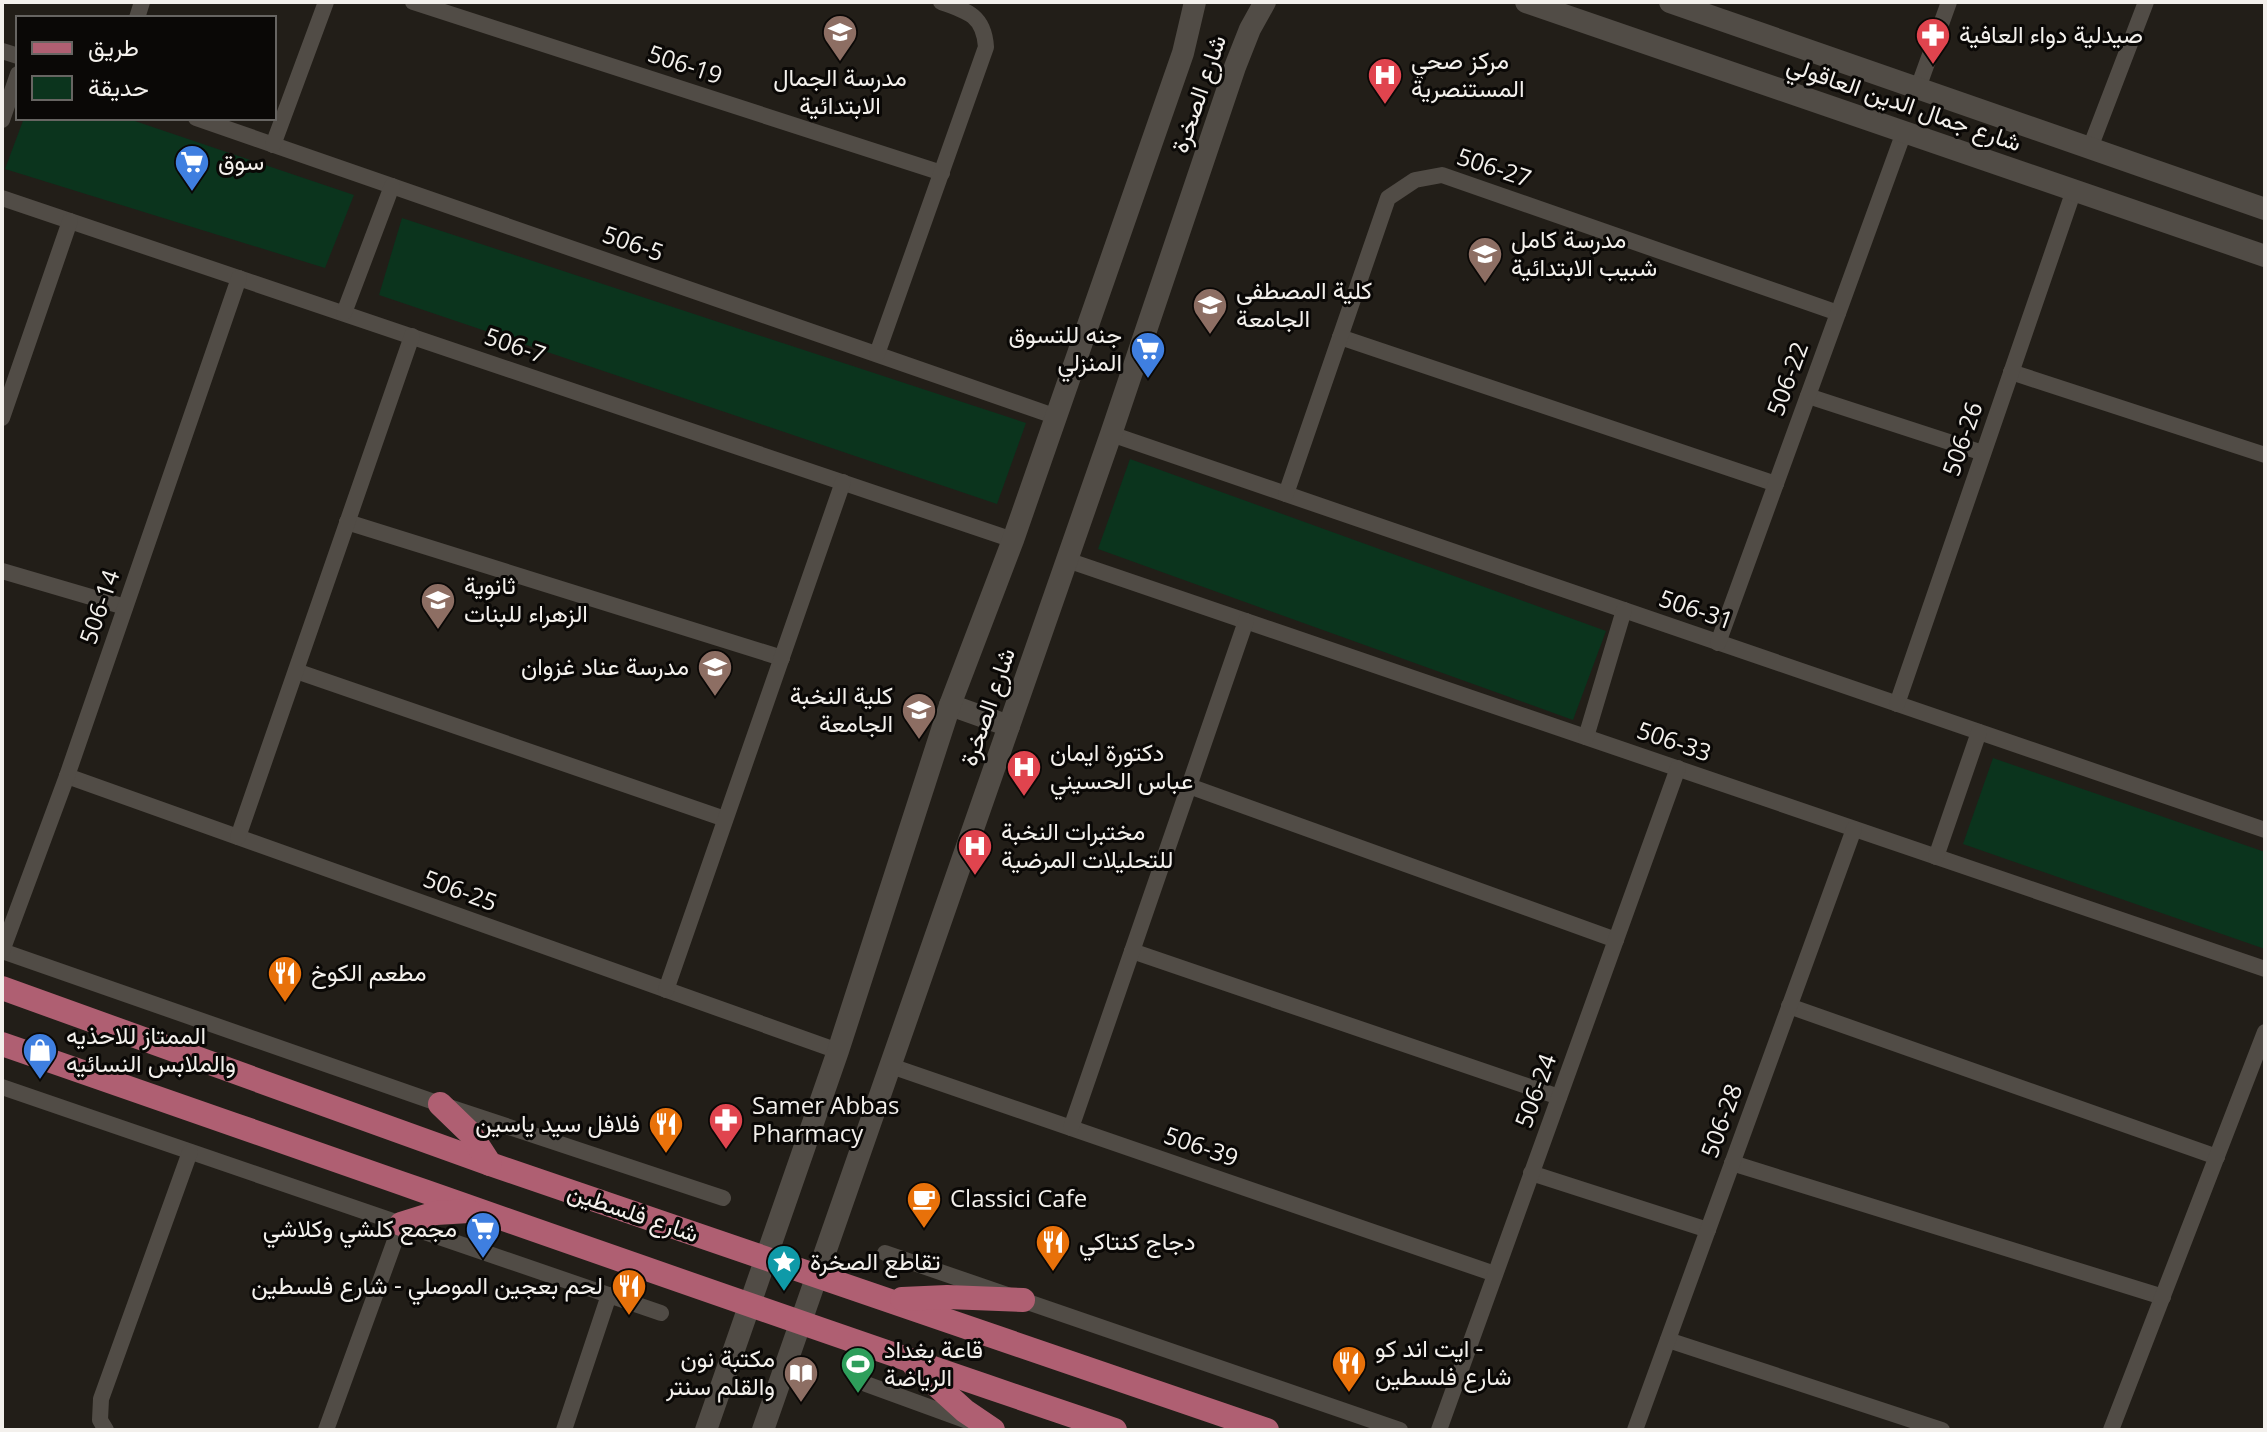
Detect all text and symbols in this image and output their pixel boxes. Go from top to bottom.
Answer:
school or university icon: مدرسة الجمال الابتدائية [821,13,859,63]
legend [16,16,276,120]
pharmacy icon: صيدلية دواء العافية [1914,16,1952,66]
place label: صيدلية دواء العافية [1959,17,2143,50]
text: طريق [88,30,139,63]
street label: شارع الصخرة [1162,30,1234,157]
street label: 506-19 [644,36,727,91]
place label: مركز صحي المستنصرية [1411,43,1525,104]
street label: شارع جمال الدين العاقولي [1782,47,2026,162]
hospital icon: مركز صحي المستنصرية [1366,56,1404,106]
place label: مدرسة الجمال الابتدائية [773,60,907,121]
text: حديقة [88,70,149,103]
street label: 506-27 [1453,139,1536,194]
supermarket icon: سوق [173,143,211,193]
place label: سوق [218,144,264,177]
street label: 506-5 [599,217,668,268]
place label: مدرسة كامل شبيب الابتدائية [1511,222,1657,283]
school or university icon: مدرسة كامل شبيب الابتدائية [1466,235,1504,285]
place label: كلية المصطفى الجامعة [1236,273,1372,334]
school or university icon: كلية المصطفى الجامعة [1191,286,1229,336]
place label: جنه للتسوق المنزلي [1008,317,1122,382]
street label: 506-7 [481,319,550,370]
supermarket icon: جنه للتسوق المنزلي [1129,330,1167,380]
street label: 506-22 [1758,337,1815,420]
street label: 506-26 [1934,397,1990,480]
street label: 506-14 [71,565,127,648]
place label: ثانوية الزهراء للبنات [464,568,588,629]
school or university icon: ثانوية الزهراء للبنات [419,581,457,631]
street label: 506-31 [1655,581,1738,637]
street label: شارع الصخرة [951,643,1023,770]
school or university icon: مدرسة عناد غزوان [696,648,734,698]
place label: مدرسة عناد غزوان [521,649,689,682]
place label: كلية النخبة الجامعة [790,678,893,739]
school or university icon: كلية النخبة الجامعة [900,691,938,741]
street label: 506-33 [1633,713,1716,769]
place label: دكتورة ايمان عباس الحسيني [1050,735,1193,800]
hospital icon: دكتورة ايمان عباس الحسيني [1005,748,1043,798]
place label: مختبرات النخبة للتحليلات المرضية [1001,814,1173,875]
hospital icon: مختبرات النخبة للتحليلات المرضية [956,827,994,877]
street label: 506-25 [419,861,502,918]
restaurant icon: مطعم الكوخ [266,954,304,1004]
place label: مطعم الكوخ [311,955,427,989]
place label: الممتاز للاحذيه والملابس النسائيه [66,1018,236,1079]
shop icon: الممتاز للاحذيه والملابس النسائيه [21,1031,59,1081]
street label: 506-24 [1506,1049,1563,1132]
street label: 506-28 [1692,1079,1749,1162]
place label: Samer Abbas Pharmacy [752,1088,900,1149]
pharmacy icon: Samer Abbas Pharmacy [707,1101,745,1151]
restaurant icon: فلافل سيد ياسين [647,1105,685,1155]
place label: فلافل سيد ياسين [475,1106,640,1139]
street label: 506-39 [1160,1118,1243,1174]
street label: شارع فلسطين [563,1174,703,1250]
cafe icon: Classici Cafe [905,1180,943,1230]
place label: Classici Cafe [950,1181,1087,1214]
supermarket icon: مجمع كلشي وكلاشي [464,1210,502,1260]
place label: مجمع كلشي وكلاشي [263,1211,457,1248]
restaurant icon: دجاج كنتاكي [1034,1223,1072,1273]
place label: دجاج كنتاكي [1079,1224,1196,1261]
place icon: تقاطع الصخرة [765,1243,803,1293]
place label: تقاطع الصخرة [810,1244,941,1279]
restaurant icon: لحم بعجين الموصلي - شارع فلسطين [610,1267,648,1317]
place label: لحم بعجين الموصلي - شارع فلسطين [251,1268,603,1305]
place label: ايت اند كو - شارع فلسطين [1375,1331,1511,1393]
place label: قاعة بغداد الرياضة [884,1332,983,1393]
place label: مكتبة نون والقلم سنتر [665,1341,775,1403]
restaurant icon: ايت اند كو - شارع فلسطين [1330,1344,1368,1394]
sports icon: قاعة بغداد الرياضة [839,1345,877,1395]
library icon: مكتبة نون والقلم سنتر [782,1354,820,1404]

